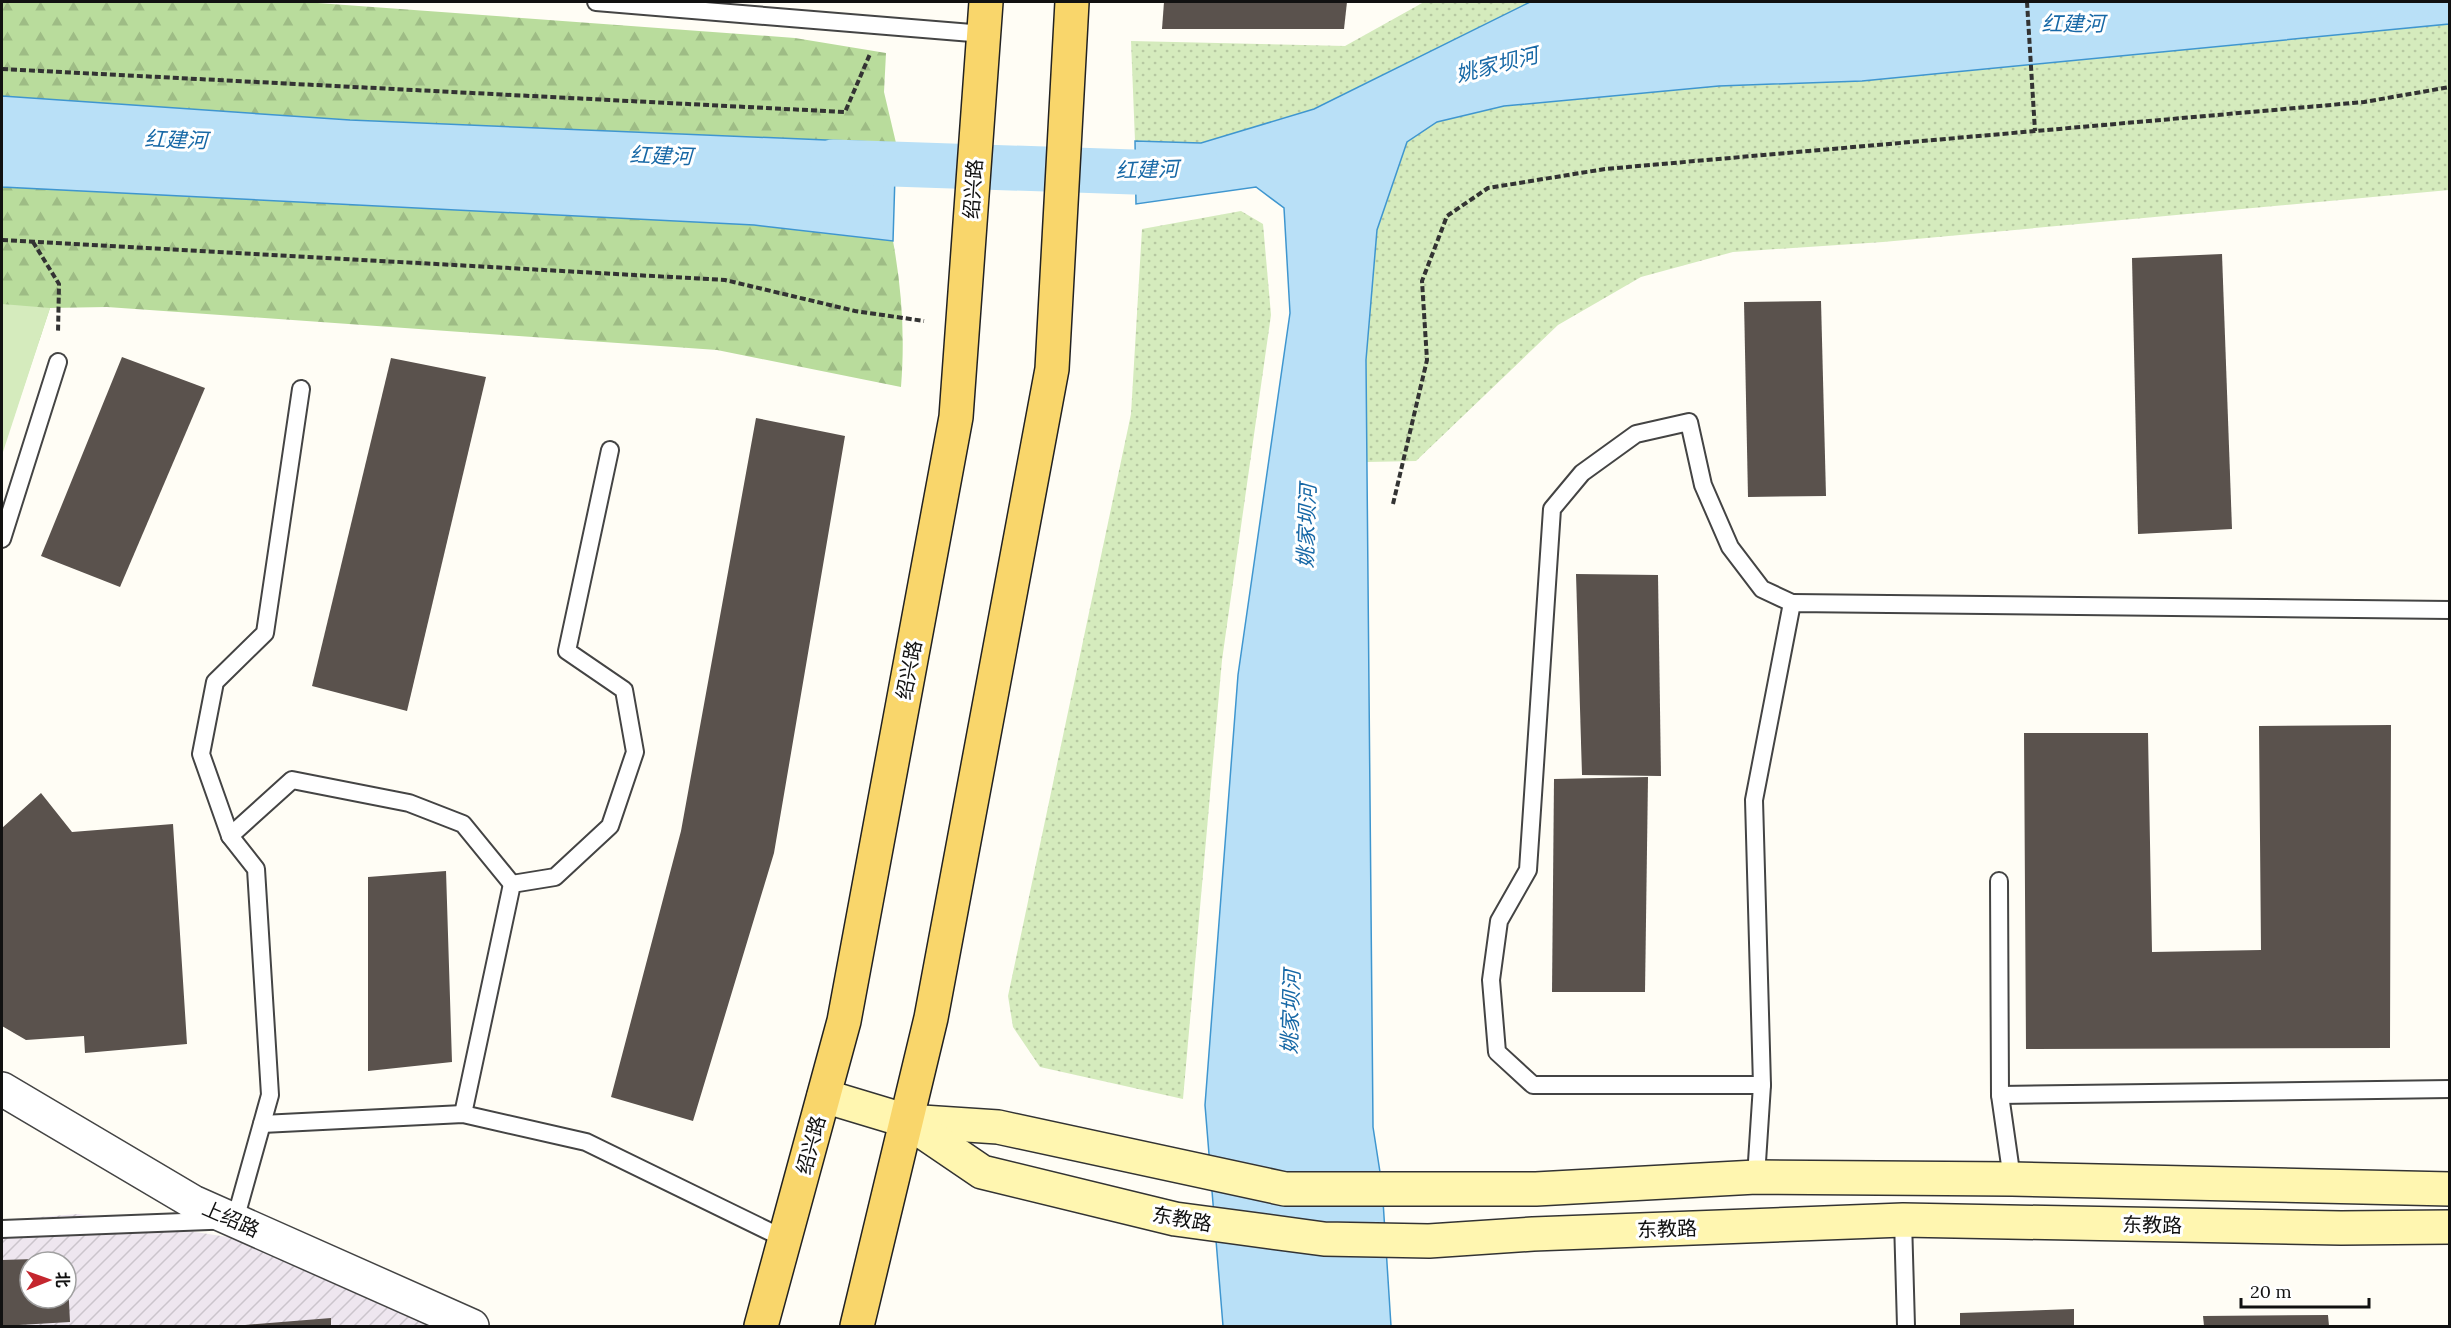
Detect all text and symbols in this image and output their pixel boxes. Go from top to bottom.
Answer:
water label: 红建河 [2042,10,2108,37]
water label: 姚家坝河 [1453,40,1545,88]
water label: 红建河 [144,125,212,154]
water label: 红建河 [629,141,697,170]
water label: 红建河 [1115,155,1183,184]
street label: 绍兴路 [958,158,987,220]
water label: 姚家坝河 [1292,480,1322,568]
street label: 绍兴路 [891,638,927,702]
water label: 姚家坝河 [1276,966,1306,1054]
street label: 绍兴路 [791,1113,830,1177]
street label: 上绍路 [199,1195,264,1242]
street label: 东教路 [1150,1201,1214,1236]
street label: 东教路 [2122,1211,2182,1238]
street label: 东教路 [1637,1215,1697,1242]
north arrow [18,1250,78,1310]
scale bar [2241,1271,2368,1309]
text: 北 [53,1272,73,1288]
text: 20 m [2250,1280,2292,1303]

